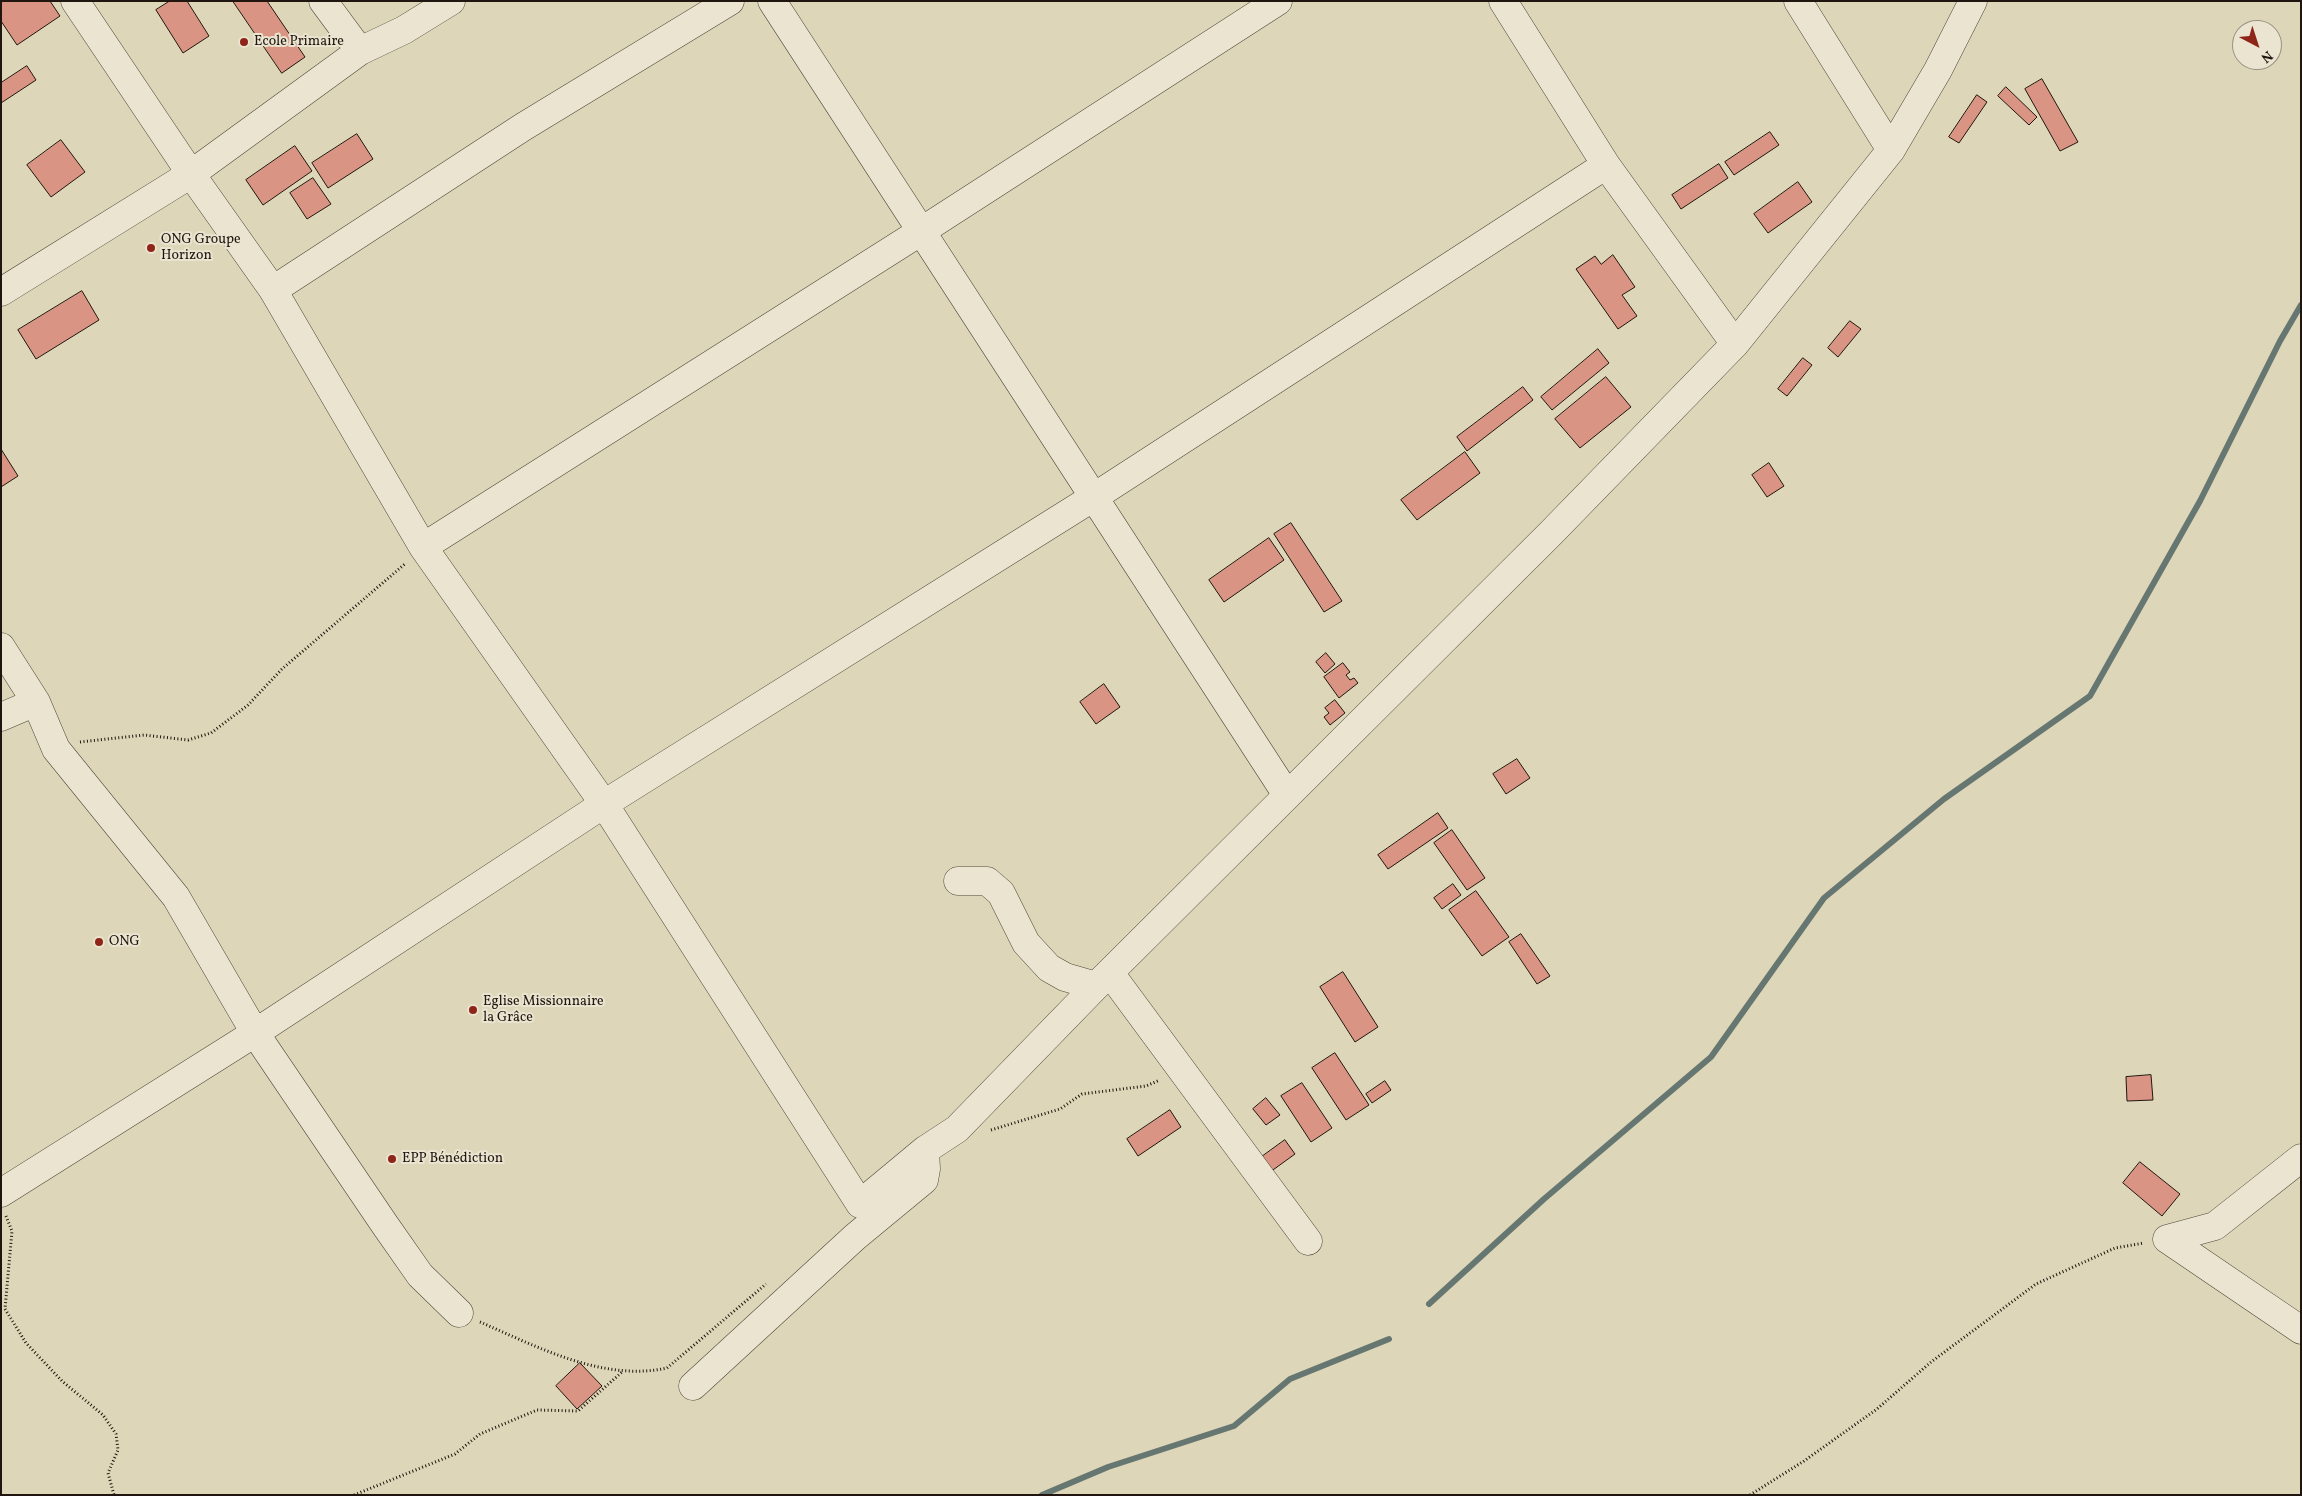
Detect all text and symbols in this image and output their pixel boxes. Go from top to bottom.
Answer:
north arrow [2232,20,2282,70]
place label: Ecole Primaire [254,34,344,50]
marker: Ecole Primaire [238,36,250,48]
text: N [2256,46,2276,67]
place label: ONG Groupe Horizon [161,232,241,264]
marker: ONG Groupe Horizon [145,242,157,254]
place label: ONG [109,934,140,950]
marker: ONG [93,936,105,948]
place label: Eglise Missionnaire la Grâce [483,994,604,1026]
marker: Eglise Missionnaire la Grâce [467,1004,479,1016]
place label: EPP Bénédiction [402,1151,503,1167]
marker: EPP Bénédiction [386,1153,398,1165]

